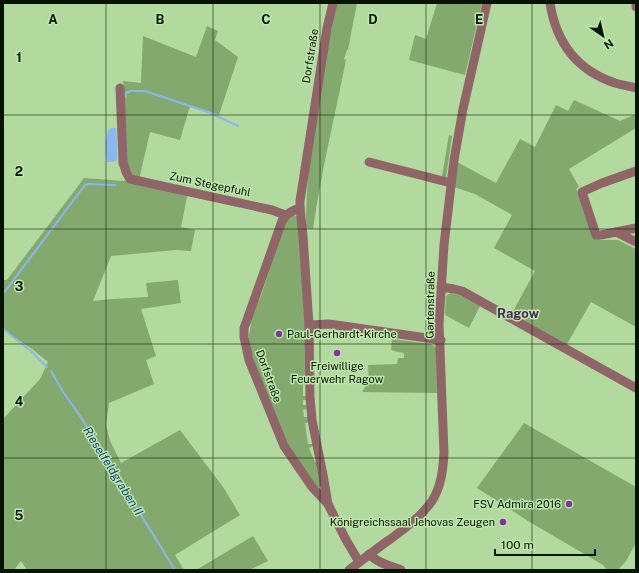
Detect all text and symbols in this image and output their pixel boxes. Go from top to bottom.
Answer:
text: A [48,12,58,27]
text: B [156,12,165,27]
text: C [261,12,271,27]
text: D [368,12,378,27]
text: E [475,12,483,27]
north arrow [583,16,623,56]
street label: Dorfstraße [300,28,320,84]
text: N [602,37,616,52]
text: 1 [16,50,22,65]
text: 2 [15,164,23,179]
street label: Zum Stegepfuhl [168,170,252,198]
street label: Gartenstraße [423,271,437,339]
text: 3 [15,279,24,294]
district label: Ragow [497,306,540,321]
place label: Paul-Gerhardt-Kirche [287,328,397,340]
marker: Paul-Gerhardt-Kirche [274,329,284,339]
street label: Dorfstraße [254,348,284,404]
marker: Freiwillige Feuerwehr Ragow [332,348,342,358]
place label: Freiwillige Feuerwehr Ragow [291,360,384,385]
text: 4 [15,394,24,409]
water label: Rieselfeldgraben II [80,424,146,518]
place label: FSV Admira 2016 [473,498,561,510]
marker: FSV Admira 2016 [564,499,574,509]
text: 5 [15,508,24,523]
place label: Königreichssaal Jehovas Zeugen [330,516,495,528]
marker: Königreichssaal Jehovas Zeugen [498,517,508,527]
scale bar [495,531,595,557]
text: 100 m [501,538,534,552]

